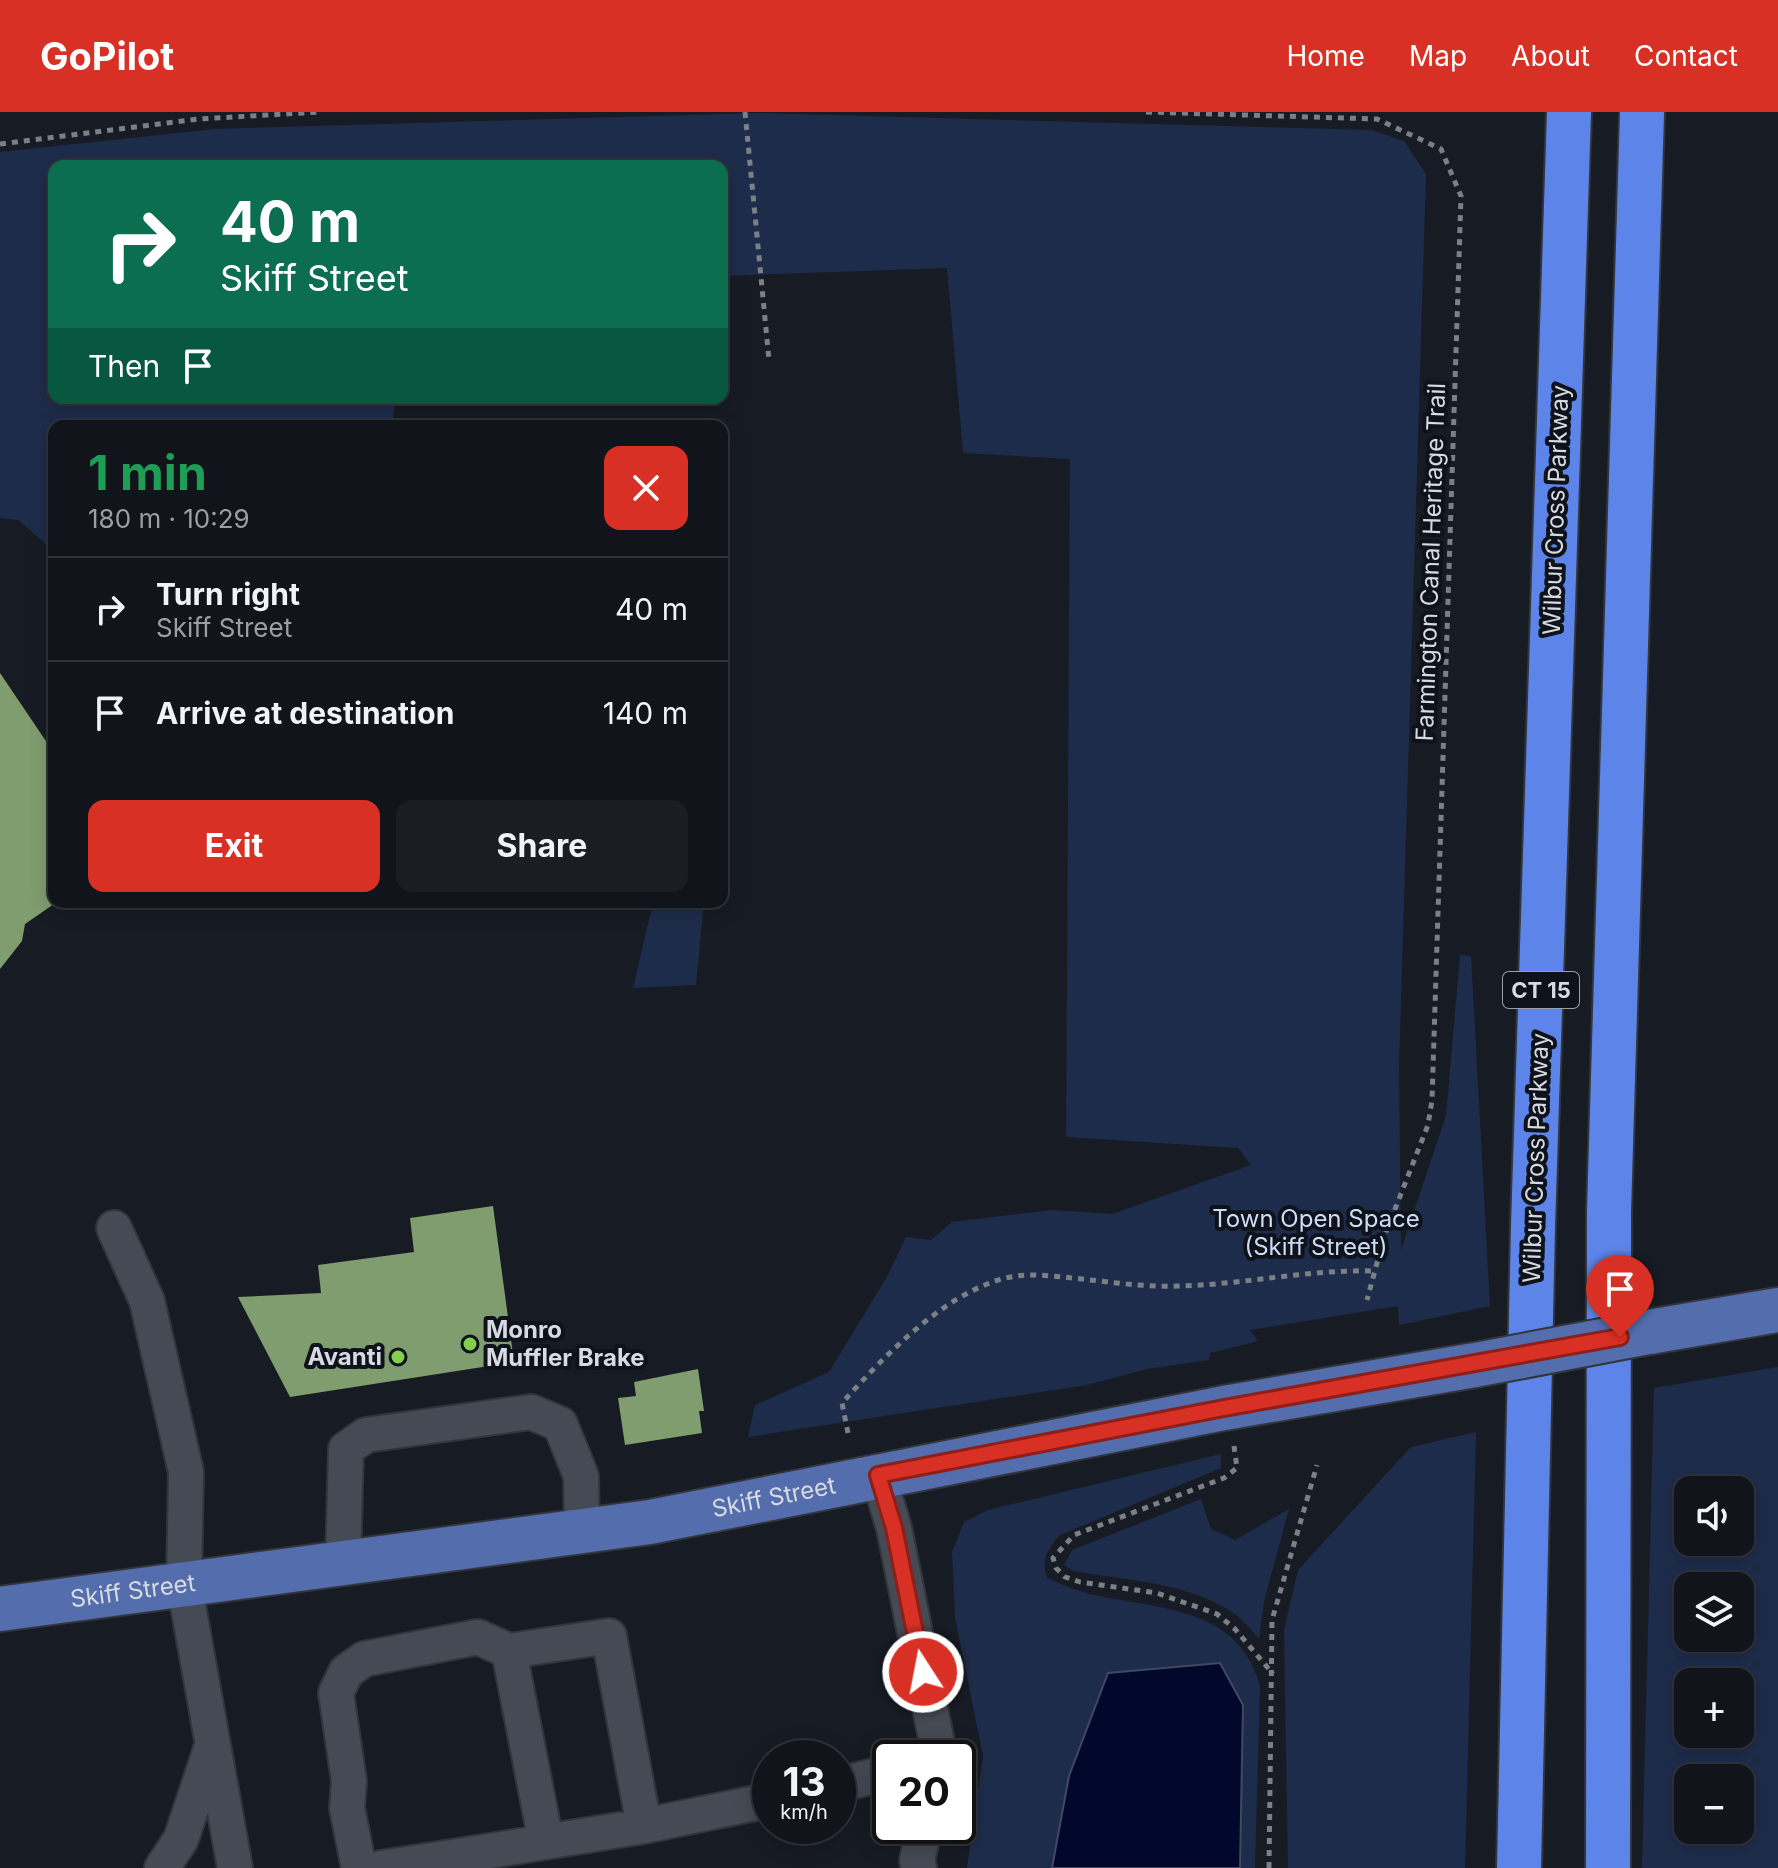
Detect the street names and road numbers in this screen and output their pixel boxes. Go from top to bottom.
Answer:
street label: Farmington Canal Heritage Trail [1410,382,1451,742]
street label: Wilbur Cross Parkway [1537,384,1574,636]
road number: CT 15 [1503,972,1579,1008]
street label: Wilbur Cross Parkway [1517,1032,1554,1284]
street label: Skiff Street [709,1470,838,1523]
street label: Skiff Street [69,1568,197,1613]

